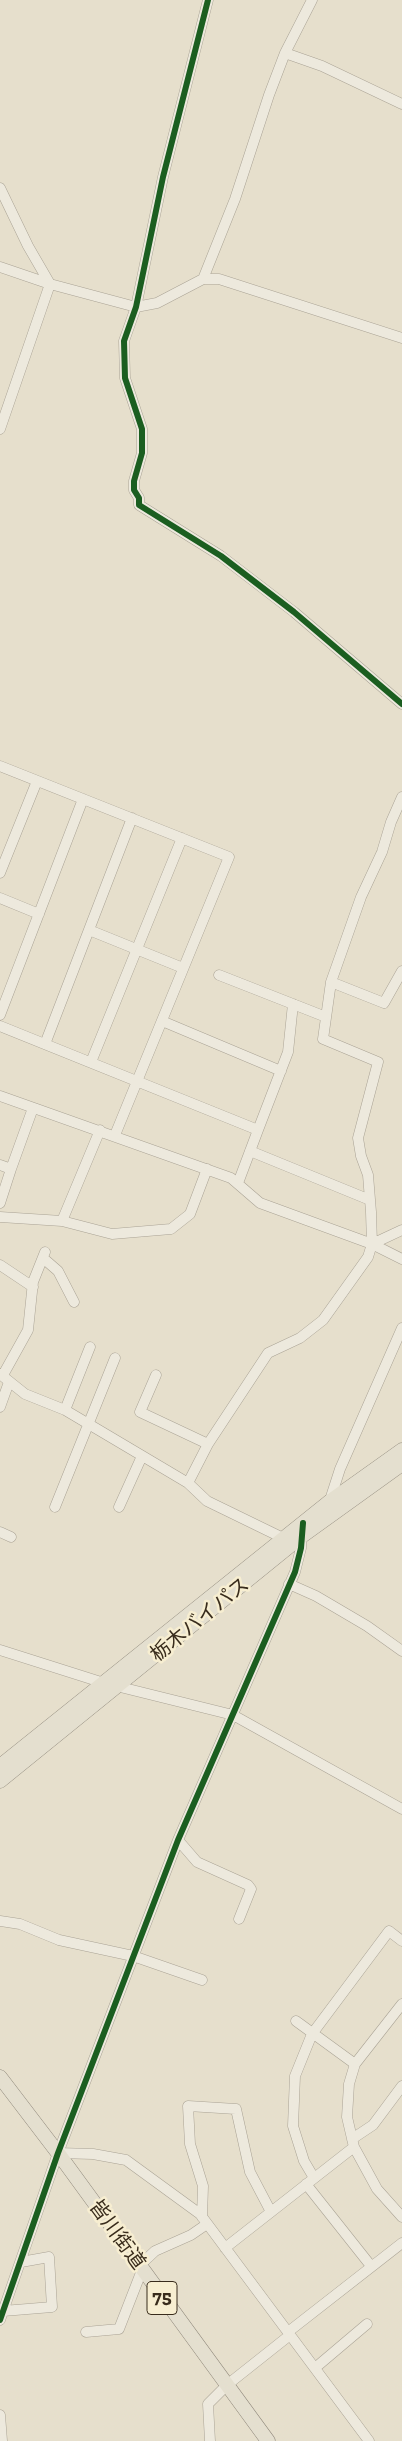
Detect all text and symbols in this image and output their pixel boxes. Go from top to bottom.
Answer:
street label: 栃木バイパス [146,1573,254,1667]
street label: 皆川街道 [84,2196,150,2274]
road number: 75 [147,2282,177,2314]

